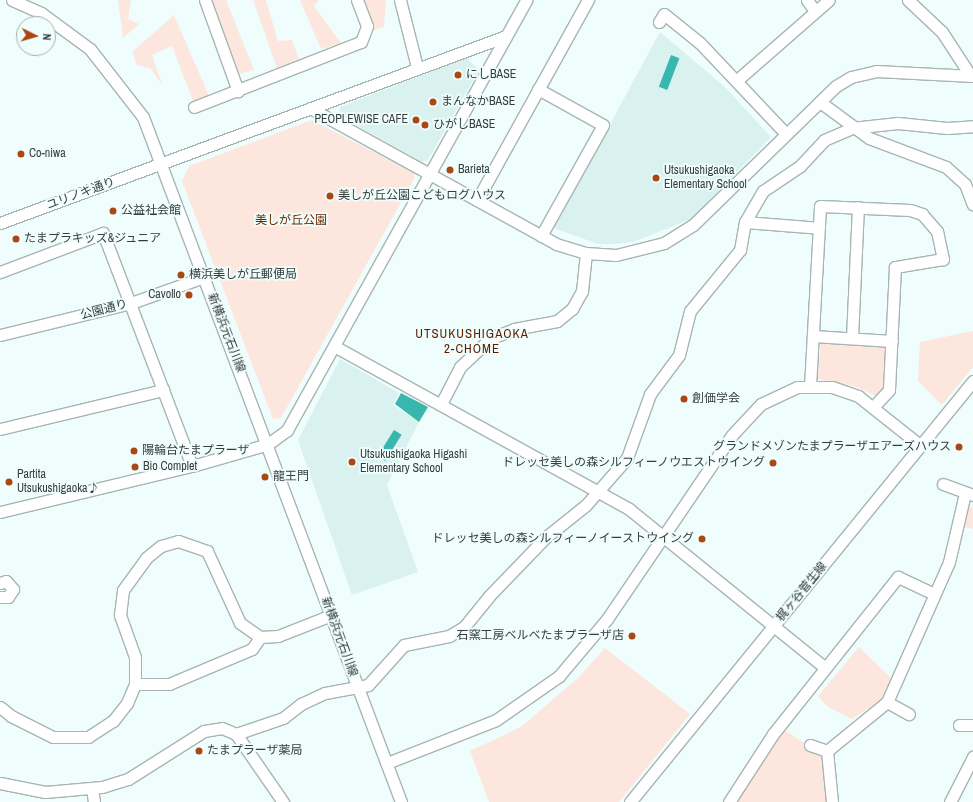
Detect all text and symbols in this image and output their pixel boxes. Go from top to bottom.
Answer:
north arrow [16,16,56,56]
text: N [40,33,54,41]
place label: にしBASE [466,68,516,82]
marker: にしBASE [453,70,463,80]
place label: まんなかBASE [441,95,515,109]
marker: まんなかBASE [428,97,438,107]
place label: PEOPLEWISE CAFE [314,113,408,127]
marker: PEOPLEWISE CAFE [411,115,421,125]
place label: ひがしBASE [433,118,495,132]
marker: ひがしBASE [420,120,430,130]
place label: Co-niwa [29,147,66,161]
marker: Co-niwa [16,149,26,159]
place label: Barieta [458,163,490,177]
place label: Utsukushigaoka Elementary School [664,164,747,192]
marker: Barieta [445,165,455,175]
marker: Utsukushigaoka Elementary School [651,173,661,183]
street label: ユリノキ通り [45,175,117,213]
place label: 美しが丘公園こどもログハウス [338,189,506,203]
marker: 美しが丘公園こどもログハウス [325,191,335,201]
place label: 公益社会館 [121,204,181,218]
marker: 公益社会館 [108,206,118,216]
park label: 美しが丘公園 [255,214,327,228]
place label: たまプラキッズ&ジュニア [24,232,163,246]
marker: たまプラキッズ&ジュニア [11,234,21,244]
place label: 横浜美しが丘郵便局 [189,268,297,282]
marker: 横浜美しが丘郵便局 [176,270,186,280]
place label: Cavollo [148,288,181,302]
marker: Cavollo [184,290,194,300]
street label: 新横浜元石川線 [204,291,248,375]
street label: 公園通り [79,297,129,323]
district label: UTSUKUSHIGAOKA 2-CHOME [415,327,529,358]
place label: 創価学会 [692,392,740,406]
marker: 創価学会 [679,394,689,404]
place label: グランドメゾンたまプラーザエアーズハウス [712,440,951,454]
marker: グランドメゾンたまプラーザエアーズハウス [954,442,964,452]
place label: 陽輪台たまプラーザ [142,444,250,458]
marker: 陽輪台たまプラーザ [129,446,139,456]
place label: Utsukushigaoka Higashi Elementary School [360,448,467,476]
place label: ドレッセ美しの森シルフィーノウエストウイング [501,456,765,470]
marker: Utsukushigaoka Higashi Elementary School [347,457,357,467]
marker: ドレッセ美しの森シルフィーノウエストウイング [768,458,778,468]
place label: Bio Complet [143,460,197,474]
marker: Bio Complet [130,462,140,472]
place label: Partita Utsukushigaoka♪ [17,468,100,496]
place label: 龍王門 [273,470,309,484]
marker: 龍王門 [260,472,270,482]
marker: Partita Utsukushigaoka♪ [4,477,14,487]
place label: ドレッセ美しの森シルフィーノイーストウイング [430,532,694,546]
marker: ドレッセ美しの森シルフィーノイーストウイング [697,534,707,544]
street label: 梶ヶ谷菅生線 [774,559,830,625]
street label: 新横浜元石川線 [318,595,360,679]
place label: 石窯工房ベルベたまプラーザ店 [456,629,624,643]
marker: 石窯工房ベルベたまプラーザ店 [627,631,637,641]
place label: たまプラーザ薬局 [207,744,303,758]
marker: たまプラーザ薬局 [194,746,204,756]

